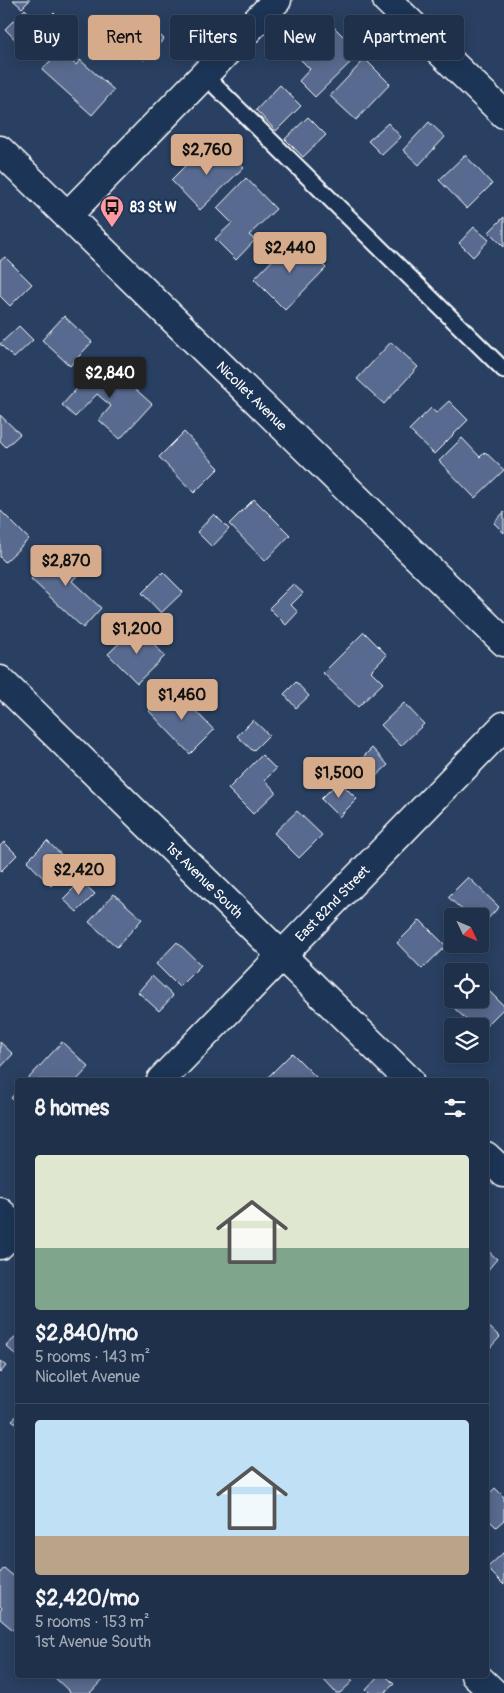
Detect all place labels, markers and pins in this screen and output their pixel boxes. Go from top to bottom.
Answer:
pin: $2,760 [166,134,248,176]
bus stop icon: 83 St W [99,194,125,228]
place label: 83 St W [130,199,177,216]
pin: $2,440 [249,232,331,274]
pin: $2,840 [69,356,151,399]
pin: $2,870 [25,544,107,587]
pin: $1,200 [96,612,178,655]
pin: $1,460 [141,678,223,721]
pin: $1,500 [298,756,380,799]
pin: $2,420 [38,854,120,896]

